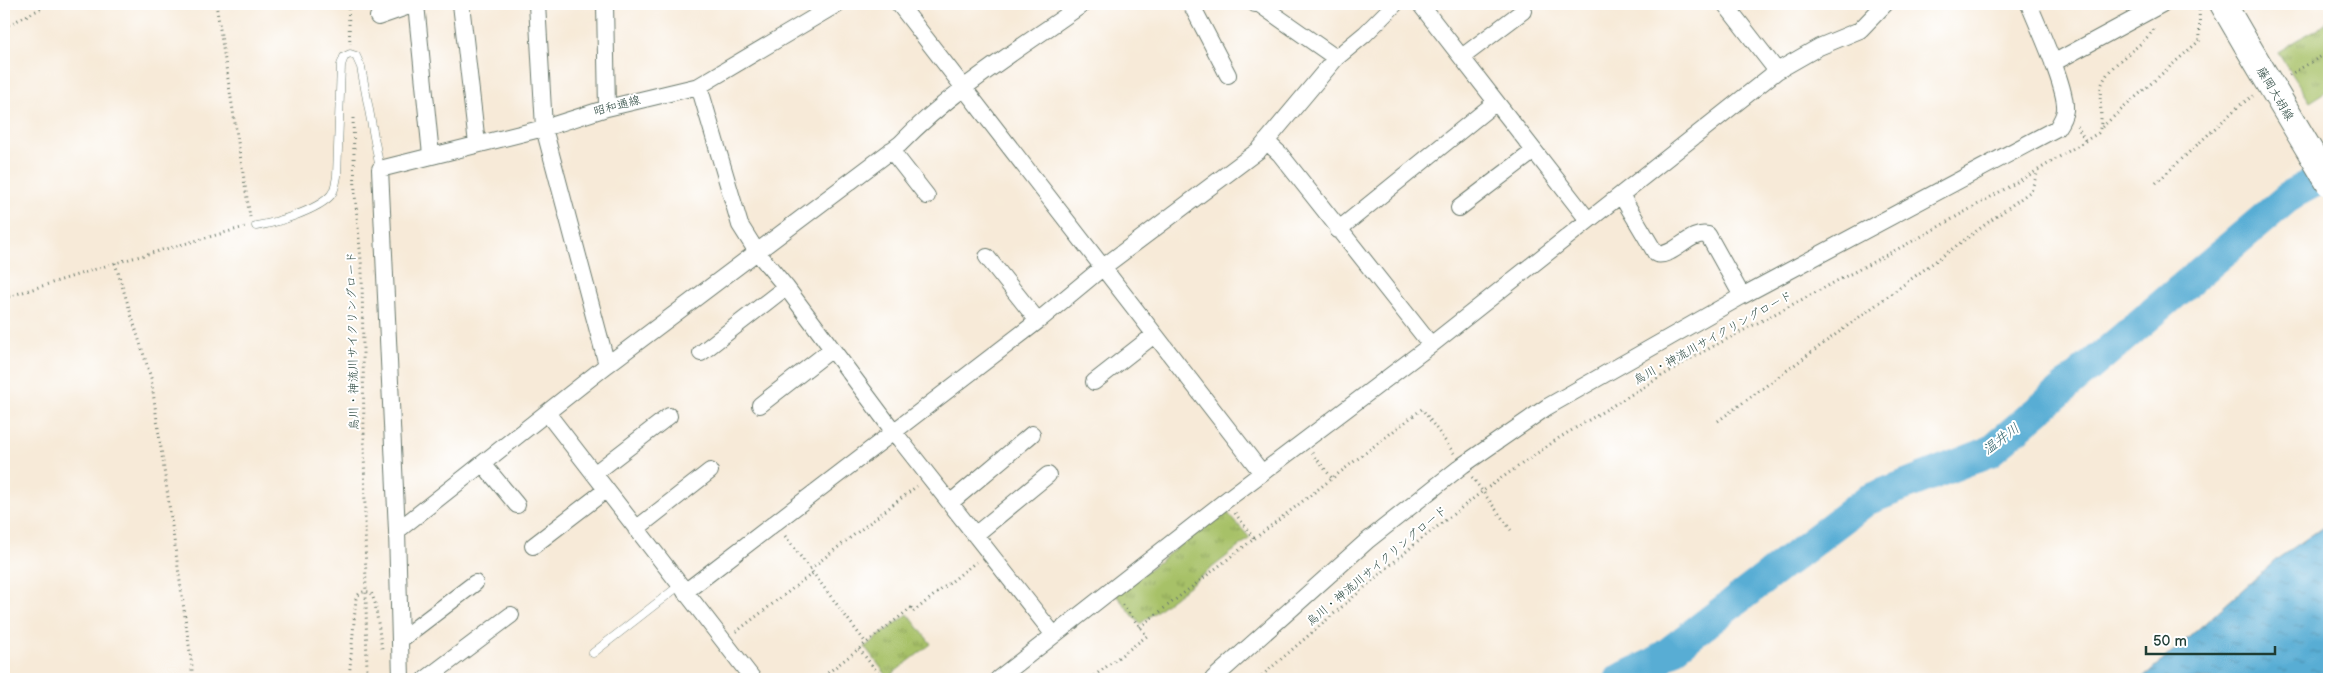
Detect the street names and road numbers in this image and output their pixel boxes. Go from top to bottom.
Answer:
street label: 藤岡大胡線 [2253,64,2297,124]
street label: 昭和通線 [592,93,642,119]
street label: 烏川・神流川サイクリングロード [344,251,362,431]
street label: 烏川・神流川サイクリングロード [1631,288,1795,388]
street label: 烏川・神流川サイクリングロード [1304,503,1450,629]

